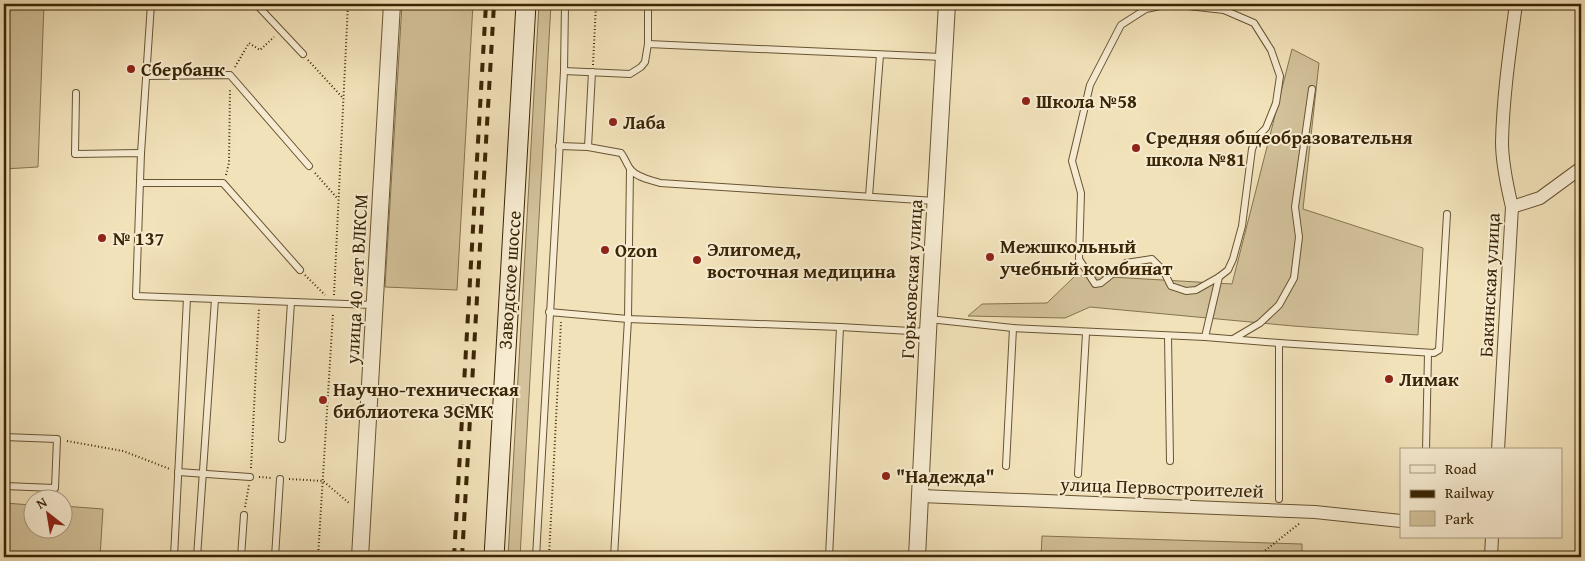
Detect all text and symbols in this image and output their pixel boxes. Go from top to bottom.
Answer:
place label: Сбербанк [141,55,225,83]
marker: Сбербанк [125,63,137,75]
place label: Школа №58 [1036,87,1137,115]
marker: Школа №58 [1020,95,1032,107]
place label: Лаба [623,108,666,136]
marker: Лаба [607,116,619,128]
place label: Средняя общеобразовательня школа №81 [1146,123,1413,173]
marker: Средняя общеобразовательня школа №81 [1130,142,1142,154]
street label: улица 40 лет ВЛКСМ [338,193,374,366]
street label: Горьковская улица [893,199,929,359]
street label: Заводское шоссе [490,210,528,350]
street label: Бакинская улица [1471,212,1507,358]
place label: № 137 [112,224,165,252]
marker: № 137 [96,232,108,244]
place label: Межшкольный учебный комбинат [999,232,1173,282]
place label: Элигомед, восточная медицина [707,235,896,285]
place label: Ozon [615,236,658,264]
marker: Ozon [599,244,611,256]
marker: Межшкольный учебный комбинат [984,251,996,263]
marker: Элигомед, восточная медицина [691,254,703,266]
place label: Лимак [1399,365,1459,393]
marker: Лимак [1383,373,1395,385]
place label: Научно-техническая библиотека ЗСМК [333,375,519,425]
marker: Научно-техническая библиотека ЗСМК [317,394,329,406]
legend [1400,448,1562,538]
text: Road [1445,458,1476,479]
place label: "Надежда" [896,462,995,490]
street label: улица Первостроителей [1059,469,1264,505]
marker: "Надежда" [880,470,892,482]
text: Railway [1445,482,1495,503]
north arrow [22,488,72,538]
text: N [32,492,51,514]
text: Park [1445,508,1474,529]

